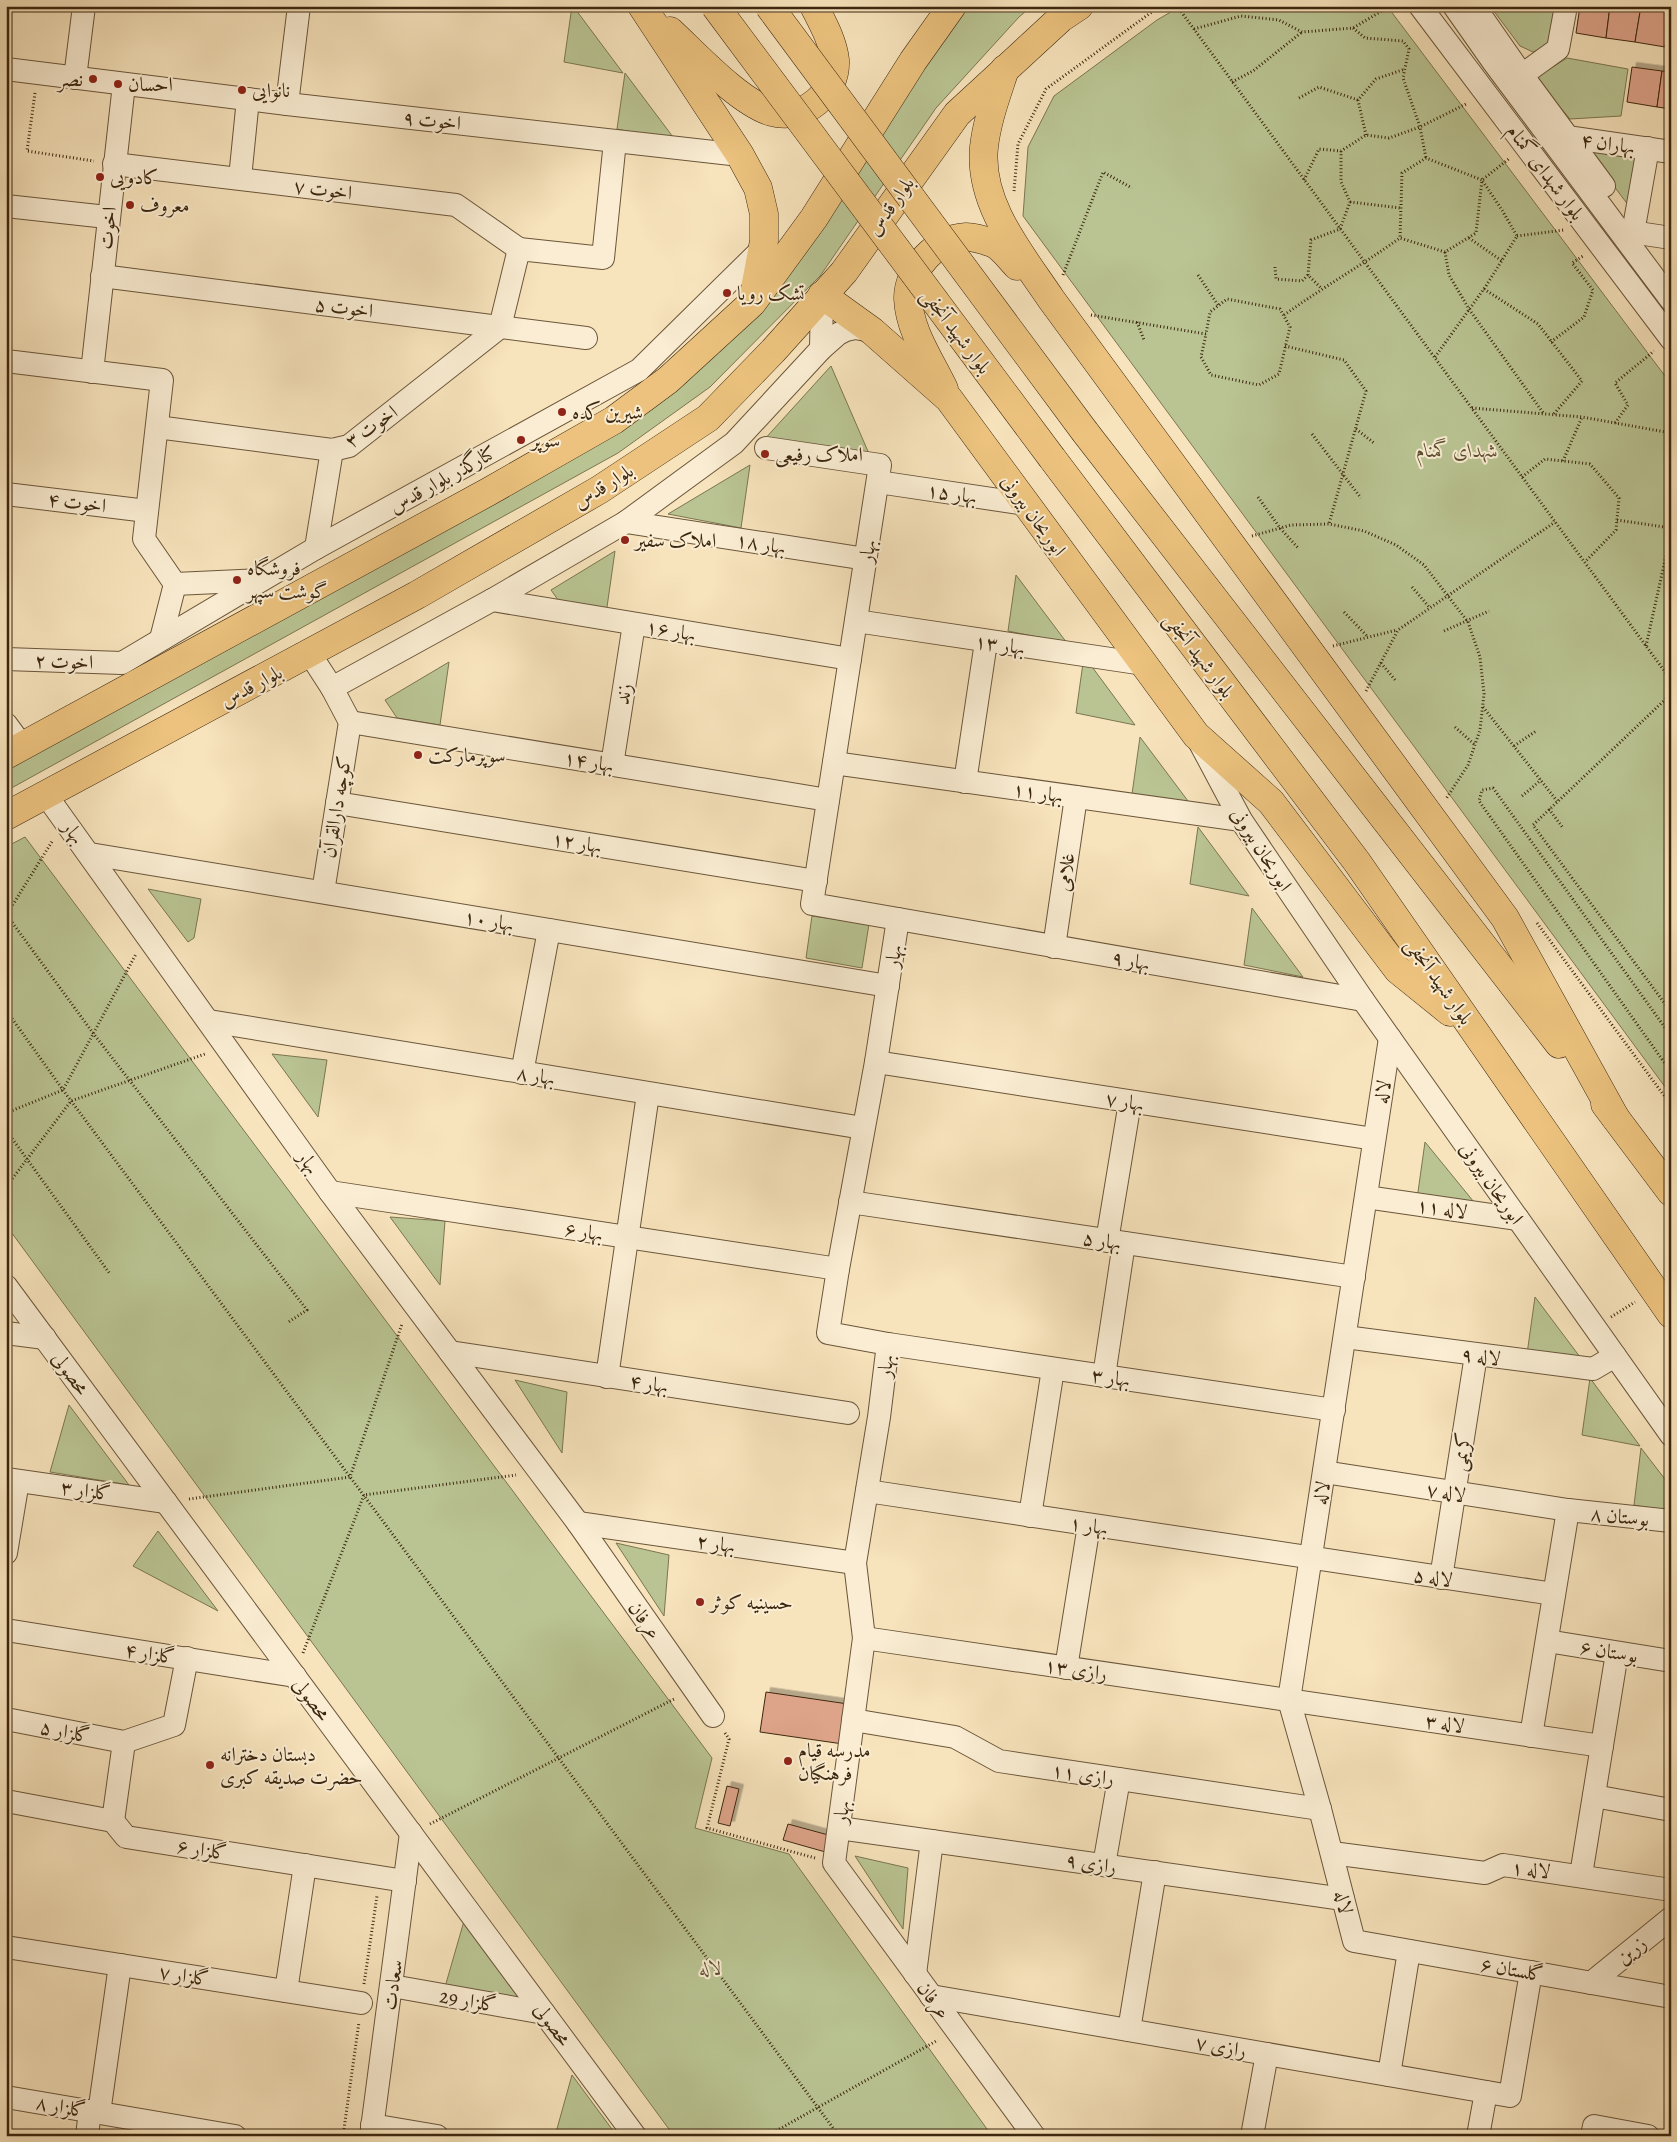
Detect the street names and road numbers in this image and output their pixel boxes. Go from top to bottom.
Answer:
street label: اخوت ۹ [401,104,462,137]
street label: بلوار شهدای گمنام [1497,119,1591,228]
street label: بهاران ۴ [1579,126,1637,161]
street label: بلوار قدس [860,171,921,241]
street label: اخوت ۷ [292,173,354,206]
street label: اخوت [92,205,123,251]
street label: بلوار شهید آنجفی [915,283,998,380]
street label: اخوت ۵ [313,291,375,324]
street label: اخوت ۳ [340,399,403,454]
street label: کنارگذر بلوار قدس [384,438,500,520]
street label: بلوار قدس [568,457,639,516]
street label: ابوریحان بیرونی [995,469,1072,562]
street label: بهار ۱۵ [925,477,979,510]
street label: اخوت ۴ [46,486,108,519]
street label: بهار ۱۸ [734,526,788,561]
street label: بهار [852,538,883,567]
street label: بلوار شهید آنجفی [1158,607,1241,704]
street label: بهار ۱۶ [644,613,698,648]
street label: بهار ۱۳ [973,628,1027,661]
street label: اخوت ۲ [34,647,94,676]
street label: بلوار قدس [215,659,287,714]
street label: زند [609,682,638,707]
street label: بهار ۱۴ [562,744,616,779]
street label: کوچه دارالقرآن [315,754,358,860]
street label: بهار ۱۱ [1011,776,1065,809]
street label: ابوریحان بیرونی [1224,802,1299,896]
street label: بهار [55,813,91,850]
street label: بهار ۱۲ [550,825,604,860]
street label: غلامی [1049,851,1082,893]
street label: بهار ۱۰ [462,903,516,938]
street label: بلوار شهید آنجفی [1399,932,1480,1031]
street label: بهار [878,943,909,972]
street label: بهار ۹ [1109,944,1152,977]
street label: بهار ۸ [515,1059,557,1092]
street label: لاله [1367,1078,1398,1106]
street label: بهار ۷ [1104,1085,1146,1118]
street label: ابوریحان بیرونی [1453,1137,1530,1230]
street label: بهار [290,1143,326,1180]
street label: لاله ۱۱ [1415,1192,1469,1225]
street label: بهار ۶ [563,1215,605,1248]
street label: بهار ۵ [1081,1224,1123,1257]
street label: لاله ۹ [1460,1341,1502,1372]
street label: محصولی [46,1346,96,1401]
street label: بهار [870,1353,900,1381]
street label: بهار ۳ [1090,1361,1132,1394]
street label: بهار ۴ [628,1367,670,1400]
street label: کریمی [1445,1431,1478,1473]
street label: گلزار ۳ [59,1474,113,1507]
street label: لاله ۷ [1424,1476,1467,1509]
street label: لاله [1306,1479,1337,1507]
street label: بوستان ۸ [1589,1500,1651,1533]
street label: بهار ۱ [1068,1509,1110,1542]
street label: بهار ۲ [695,1527,737,1560]
street label: لاله ۵ [1412,1561,1454,1594]
street label: عرفان [622,1596,667,1645]
street label: بوستان ۶ [1578,1634,1640,1669]
street label: گلزار ۴ [123,1636,177,1671]
street label: رازی ۱۳ [1043,1652,1109,1687]
street label: محصولی [286,1672,337,1727]
street label: لاله ۳ [1424,1707,1466,1740]
street label: گلزار ۵ [38,1713,92,1750]
street label: رازی ۱۱ [1050,1757,1116,1792]
street label: بهار [826,1799,856,1827]
street label: گلزار ۶ [175,1832,229,1867]
street label: رازی ۹ [1064,1847,1118,1880]
street label: لاله ۱ [1510,1854,1552,1885]
street label: لاله [1328,1887,1359,1917]
street label: زرین [1610,1930,1652,1971]
street label: گلستان ۶ [1478,1951,1546,1988]
street label: گلزار ۷ [157,1958,211,1993]
street label: سعادت [376,1958,409,2012]
street label: عرفان [911,1976,957,2025]
street label: گلزار 29 [437,1982,498,2019]
street label: محصولی [528,1997,578,2052]
street label: رازی ۷ [1193,2029,1248,2064]
street label: گلزار ۸ [34,2089,88,2124]

